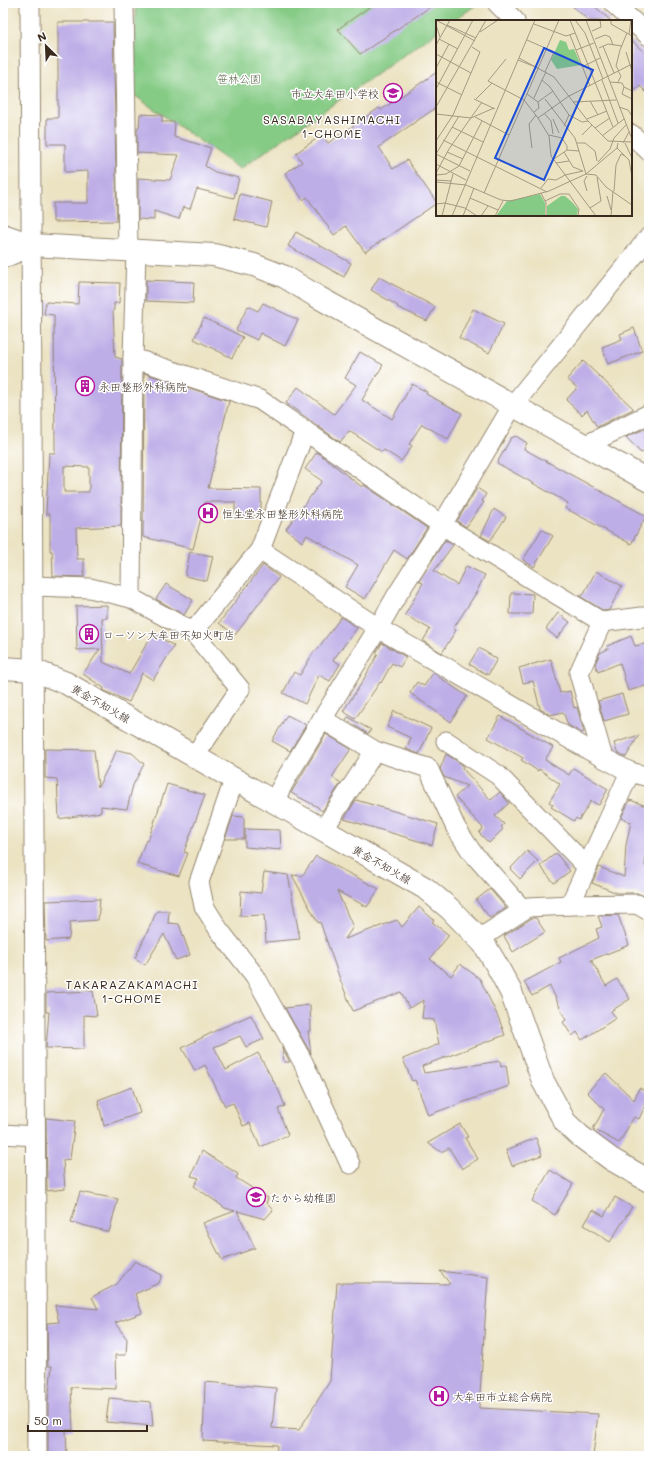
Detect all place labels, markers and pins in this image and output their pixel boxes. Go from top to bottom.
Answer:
school or university icon: 市立大牟田小学校 [382,82,404,104]
place label: 市立大牟田小学校 [291,86,379,101]
building icon: 永田整形外科病院 [74,375,96,397]
place label: 永田整形外科病院 [99,379,187,394]
hospital icon: 恒生堂永田整形外科病院 [197,502,219,524]
place label: 恒生堂永田整形外科病院 [222,506,343,521]
building icon: ローソン大牟田不知火町店 [78,623,100,645]
place label: ローソン大牟田不知火町店 [103,627,235,642]
school or university icon: たから幼稚園 [245,1186,267,1208]
place label: たから幼稚園 [270,1190,336,1205]
hospital icon: 大牟田市立総合病院 [428,1385,450,1407]
place label: 大牟田市立総合病院 [453,1389,552,1404]

